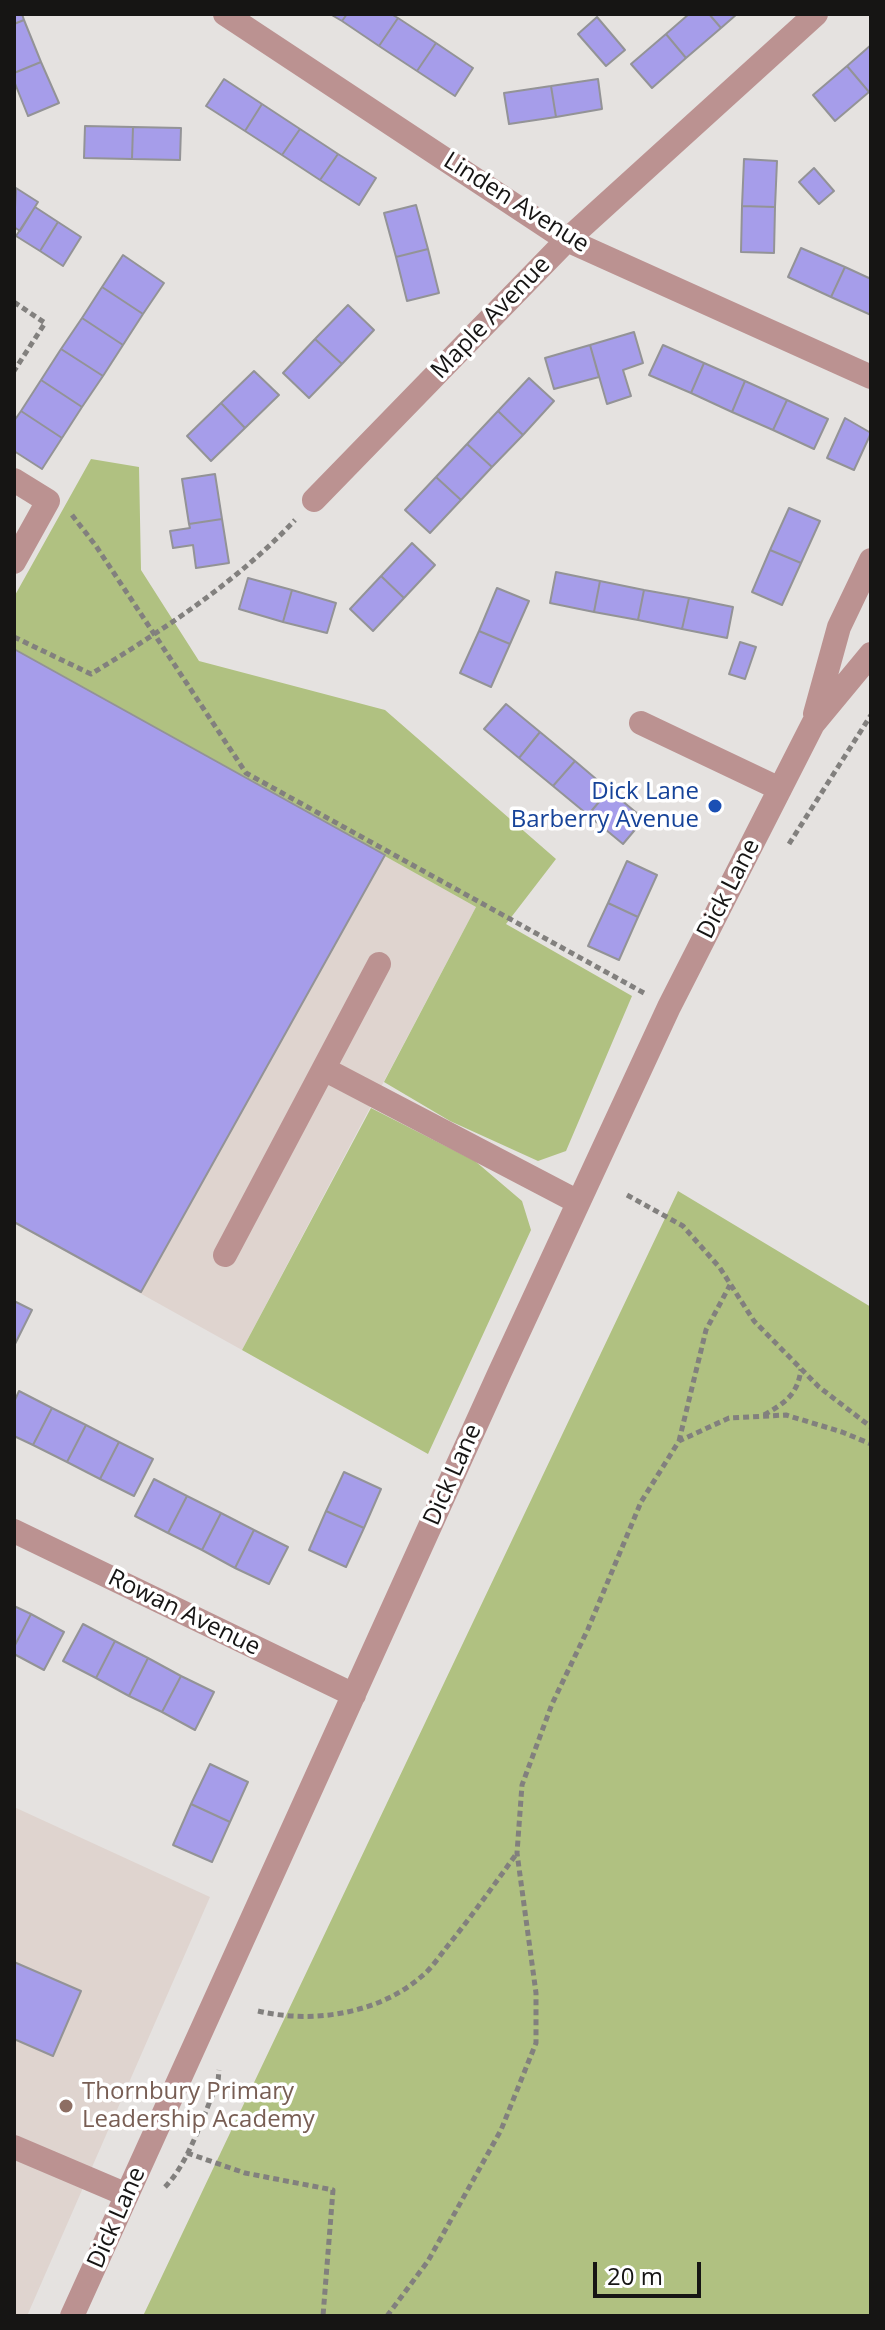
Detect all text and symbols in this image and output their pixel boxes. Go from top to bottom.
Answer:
street label: Linden Avenue [438,147,594,259]
street label: Maple Avenue [425,251,557,385]
place label: Dick Lane Barberry Avenue [511,778,699,834]
marker: Dick Lane Barberry Avenue [706,797,724,815]
street label: Dick Lane [692,834,766,944]
street label: Dick Lane [418,1420,488,1530]
street label: Rowan Avenue [103,1564,265,1662]
place label: Thornbury Primary Leadership Academy [82,2078,315,2134]
marker: Thornbury Primary Leadership Academy [57,2097,75,2115]
street label: Dick Lane [82,2163,152,2273]
scale bar [597,2246,705,2296]
text: 20 m [607,2259,663,2292]

